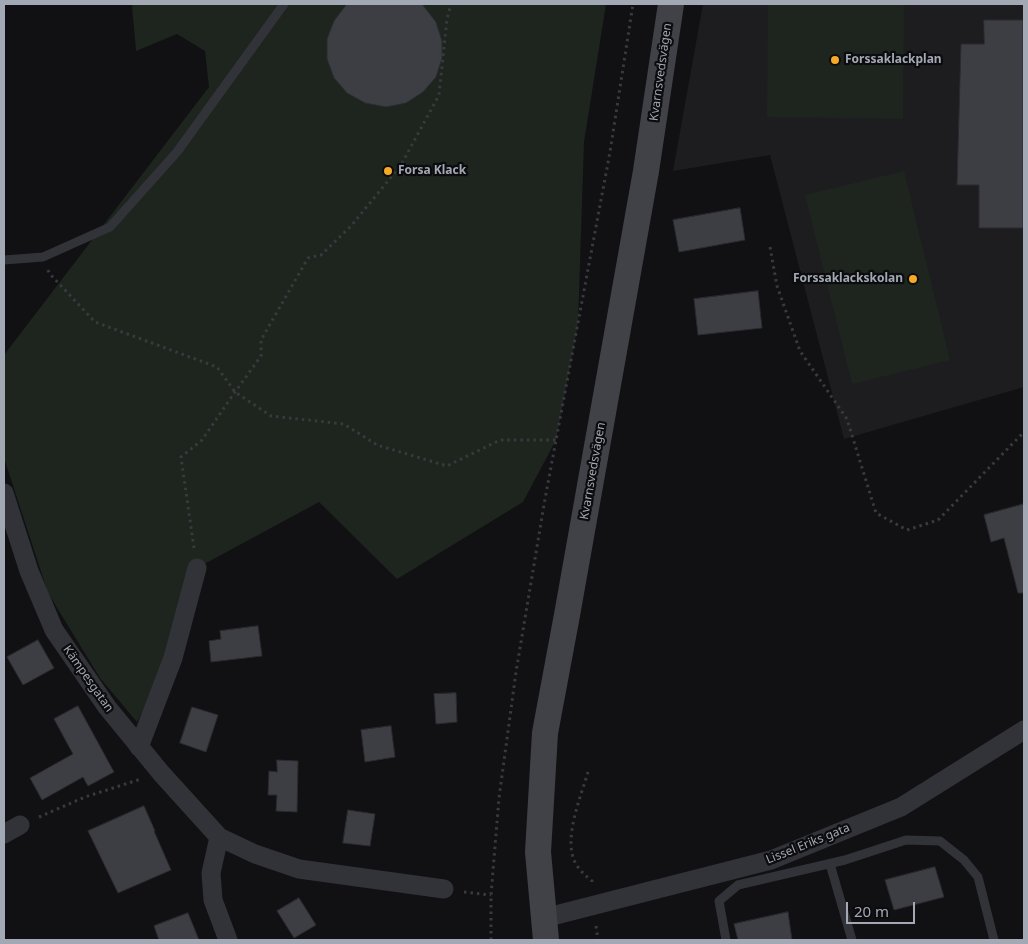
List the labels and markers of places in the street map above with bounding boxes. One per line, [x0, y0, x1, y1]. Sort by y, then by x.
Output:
place label: Forssaklackplan [845, 53, 942, 67]
marker: Forssaklackplan [829, 54, 841, 66]
place label: Forsa Klack [398, 164, 466, 178]
marker: Forsa Klack [382, 165, 394, 177]
place label: Forssaklackskolan [793, 272, 903, 286]
marker: Forssaklackskolan [907, 273, 919, 285]

